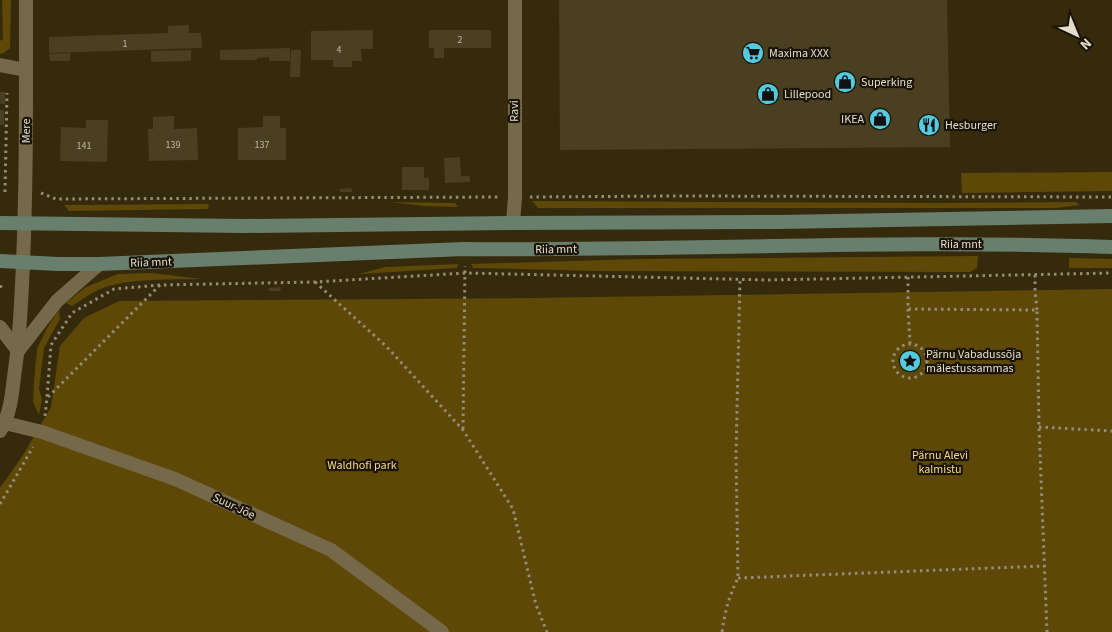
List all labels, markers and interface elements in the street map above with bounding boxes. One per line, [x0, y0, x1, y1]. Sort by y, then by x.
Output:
north arrow [1052, 10, 1102, 60]
house number: 2 [458, 33, 463, 47]
text: N [1075, 33, 1096, 54]
house number: 1 [123, 37, 128, 51]
supermarket icon: Maxima XXX [741, 41, 765, 65]
house number: 4 [337, 43, 342, 57]
place label: Maxima XXX [769, 45, 829, 62]
shop icon: Superking [833, 70, 857, 94]
place label: Superking [861, 74, 912, 91]
shop icon: Lillepood [756, 82, 780, 106]
place label: Lillepood [784, 86, 831, 103]
street label: Ravi [506, 100, 523, 122]
shop icon: IKEA [868, 107, 892, 131]
place label: IKEA [841, 111, 864, 128]
restaurant icon: Hesburger [917, 113, 941, 137]
place label: Hesburger [945, 117, 998, 134]
street label: Mere [18, 119, 35, 143]
house number: 139 [166, 138, 180, 152]
house number: 137 [255, 138, 269, 152]
house number: 141 [77, 139, 91, 153]
street label: Riia mnt [940, 236, 982, 253]
street label: Riia mnt [535, 241, 577, 258]
street label: Riia mnt [130, 253, 172, 272]
place label: Pärnu Vabadussõja mälestussammas [926, 346, 1021, 377]
place icon: Pärnu Vabadussõja mälestussammas [898, 349, 922, 373]
park label: Pärnu Alevi kalmistu [912, 447, 968, 478]
park label: Waldhofi park [327, 457, 397, 474]
street label: Suur-Jõe [210, 489, 258, 524]

